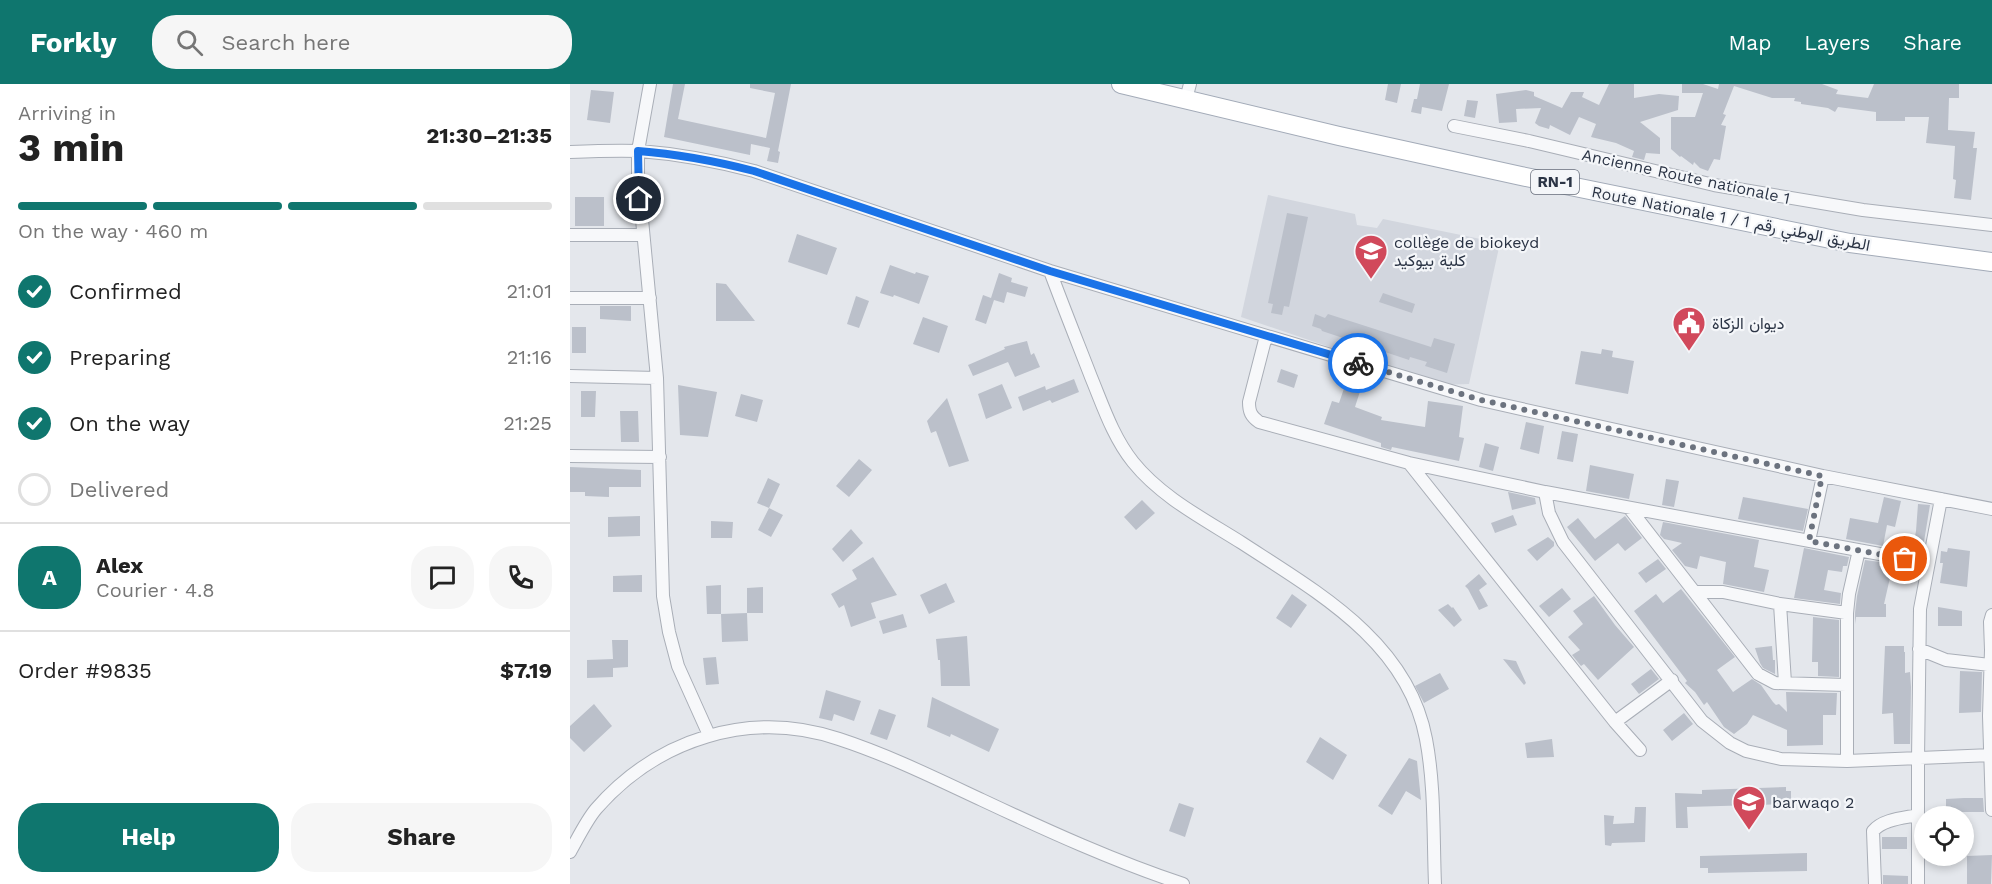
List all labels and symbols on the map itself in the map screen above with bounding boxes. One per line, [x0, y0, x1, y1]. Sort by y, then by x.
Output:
street label: Ancienne Route nationale 1 [1580, 145, 1792, 208]
road number: RN-1 [1531, 170, 1579, 194]
pin [613, 173, 664, 224]
street label: Route Nationale 1 / الطريق الوطني رقم 1 [1589, 182, 1872, 259]
school or university icon: collège de biokeyd كلية بيوكيد [1353, 233, 1389, 280]
place label: collège de biokeyd كلية بيوكيد [1394, 233, 1539, 271]
public building icon: ديوان الزكاة [1671, 305, 1707, 352]
place label: ديوان الزكاة [1712, 314, 1784, 334]
courier [1328, 333, 1388, 393]
pin [1879, 533, 1930, 584]
school or university icon: barwaqo 2 [1731, 784, 1767, 831]
place label: barwaqo 2 [1772, 793, 1854, 812]

